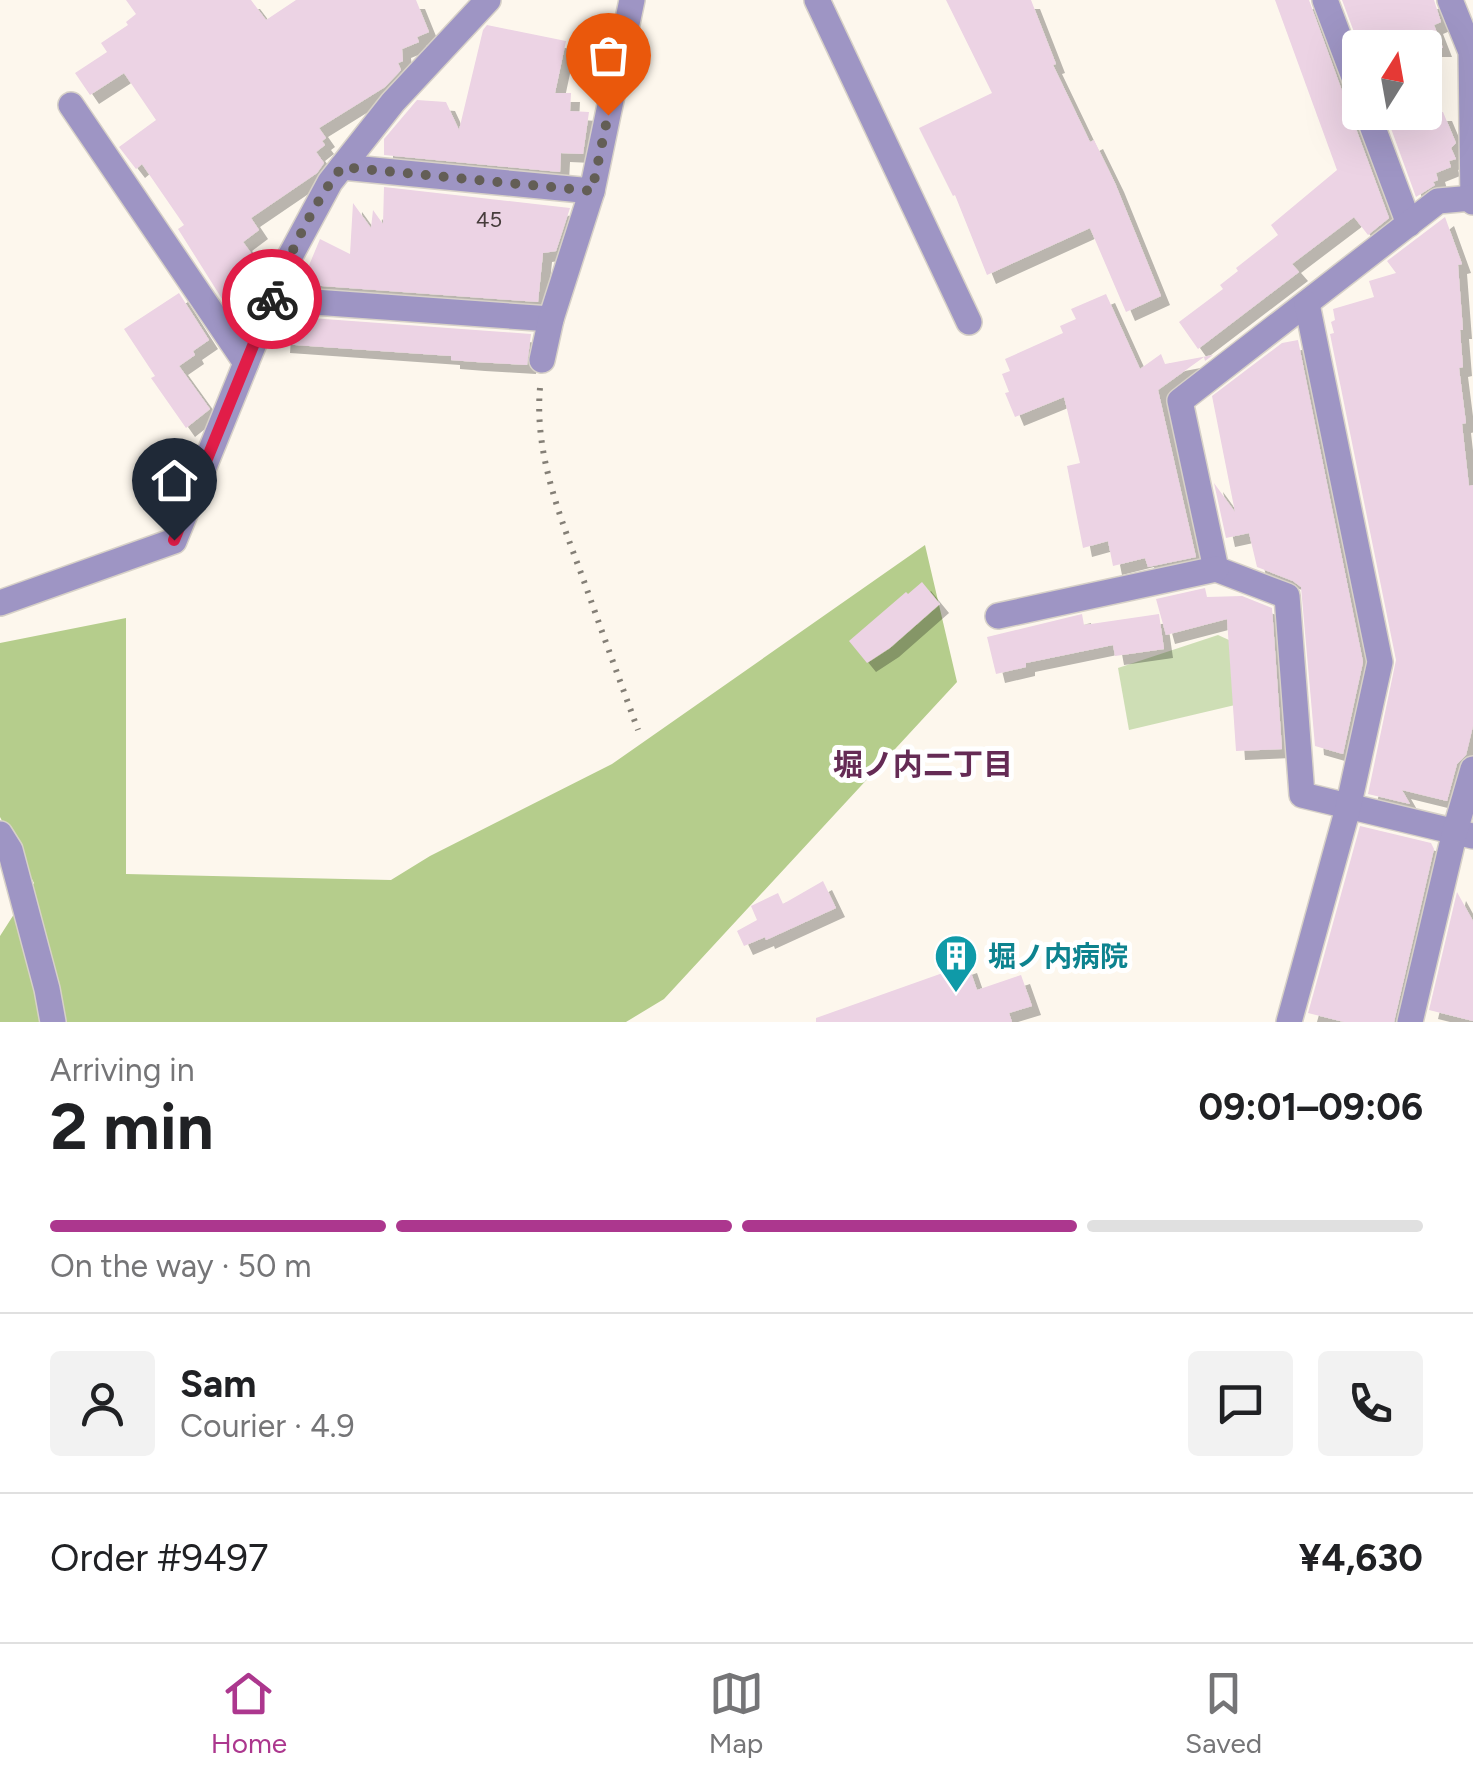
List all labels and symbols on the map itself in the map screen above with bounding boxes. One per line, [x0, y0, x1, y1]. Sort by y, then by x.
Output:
pin [566, 13, 651, 116]
north arrow [1342, 30, 1442, 130]
house number: 45 [476, 206, 502, 233]
courier [222, 249, 322, 349]
pin [132, 438, 217, 541]
district label: 堀ノ内二丁目 [833, 746, 1013, 783]
building icon: 堀ノ内病院 [933, 933, 979, 994]
place label: 堀ノ内病院 [988, 939, 1128, 973]

